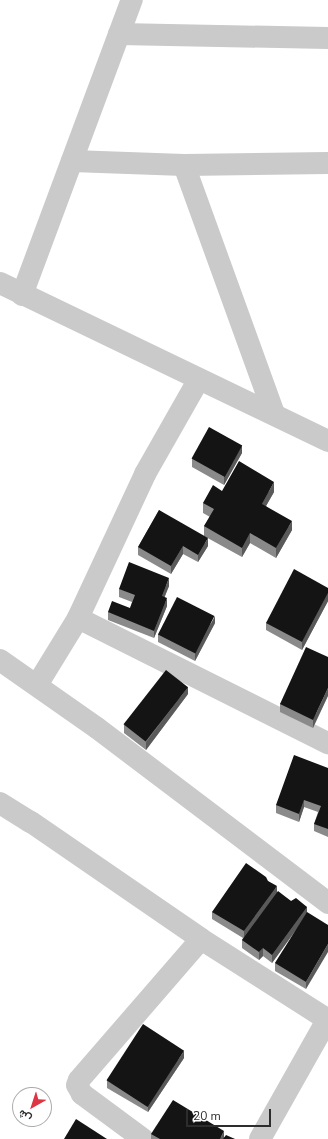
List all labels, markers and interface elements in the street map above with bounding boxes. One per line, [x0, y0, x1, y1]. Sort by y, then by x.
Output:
north arrow [12, 1087, 52, 1127]
scale bar [188, 1101, 273, 1127]
text: ش [15, 1106, 35, 1126]
text: 20 m [193, 1108, 221, 1124]

